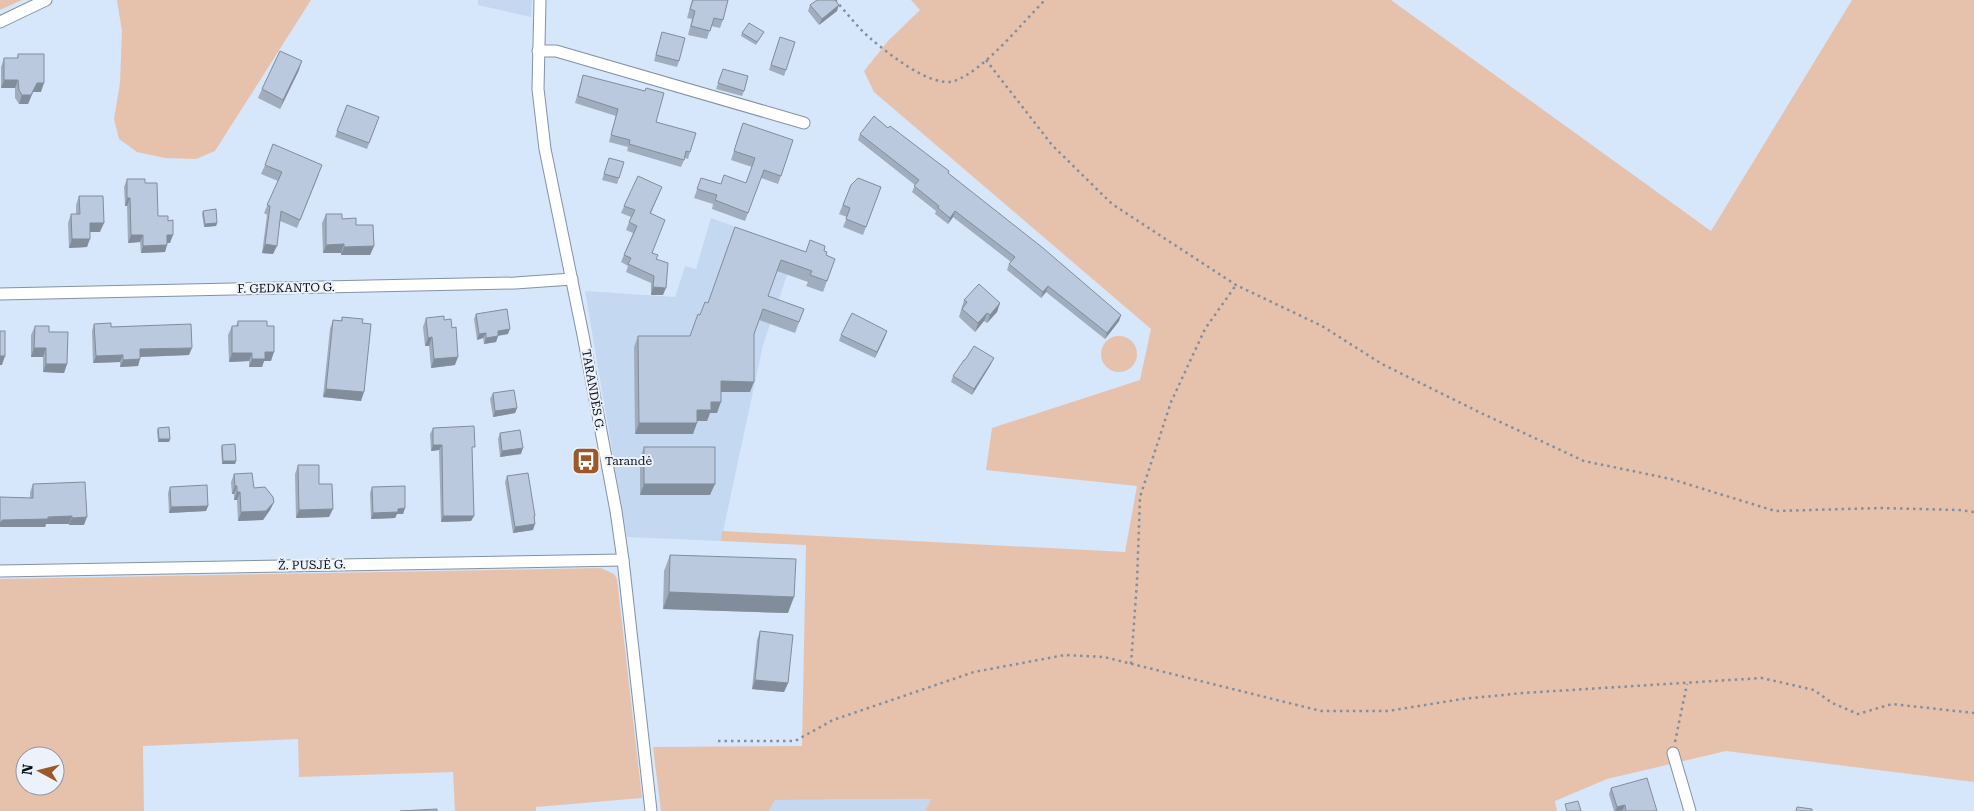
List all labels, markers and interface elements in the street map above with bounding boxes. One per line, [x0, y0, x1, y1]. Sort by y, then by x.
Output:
street label: F. GEDKANTO G. [237, 280, 335, 296]
street label: TARANDĖS G. [579, 348, 607, 432]
bus stop icon: Tarandė [571, 446, 601, 476]
place label: Tarandė [605, 454, 653, 468]
street label: Ž. PUSJĖ G. [278, 557, 346, 573]
north arrow [15, 746, 65, 796]
text: N [18, 763, 36, 776]

